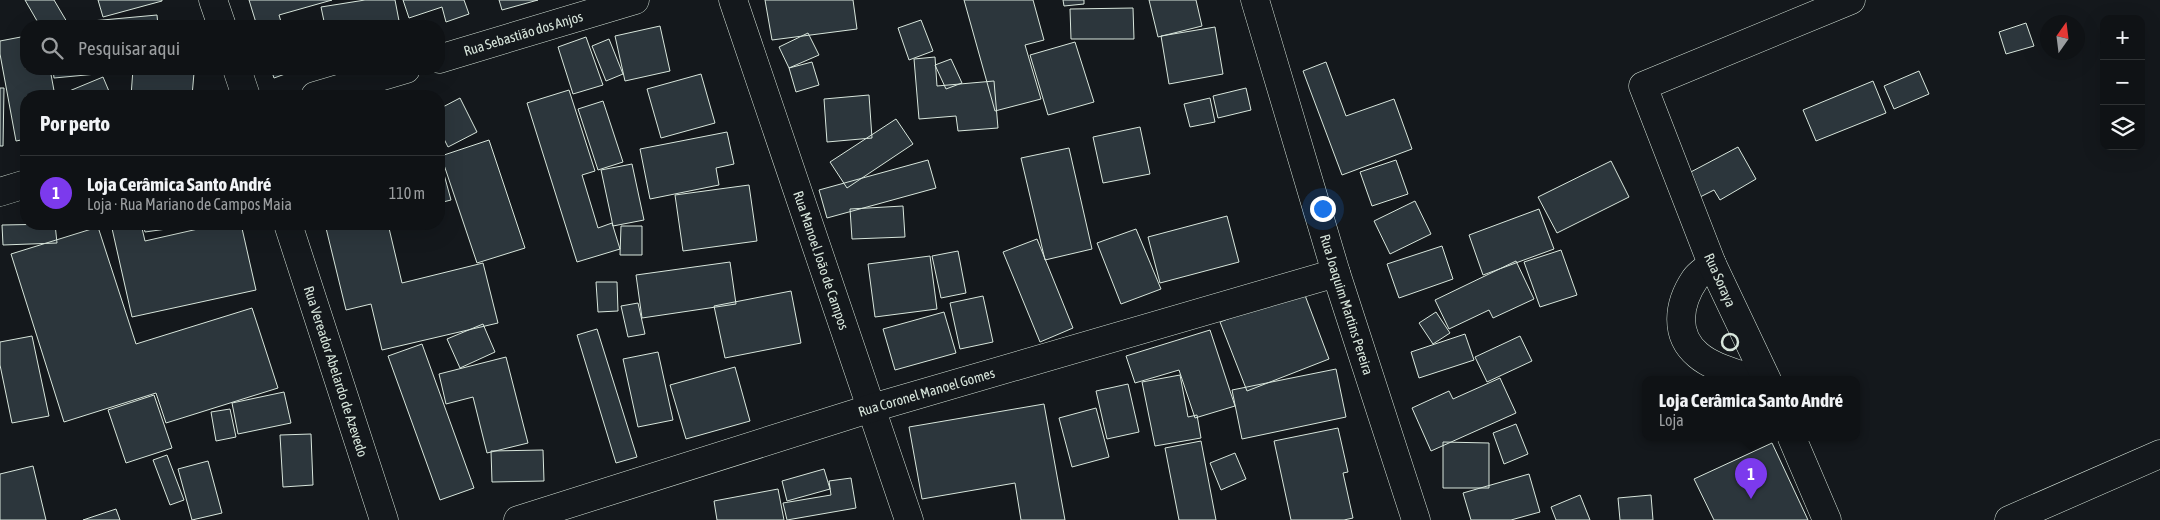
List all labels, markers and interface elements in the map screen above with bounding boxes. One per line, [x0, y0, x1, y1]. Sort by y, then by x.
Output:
street label: Rua Sebastião dos Anjos [462, 8, 585, 59]
north arrow [2040, 15, 2085, 60]
map controls [2100, 15, 2145, 150]
button: + [2100, 15, 2145, 60]
search box [20, 20, 445, 75]
icon: search [38, 34, 66, 62]
text: Pesquisar aqui [78, 37, 180, 59]
button: − [2100, 60, 2145, 105]
button: layers [2100, 105, 2145, 150]
text: Por perto [40, 111, 110, 135]
text: Loja Cerâmica Santo André [87, 173, 271, 195]
text: 1 [52, 184, 60, 202]
text: 110 m [389, 184, 425, 202]
street label: Rua Manoel João de Campos [790, 189, 852, 332]
text: Loja · Rua Mariano de Campos Maia [87, 195, 292, 213]
your location [1310, 196, 1336, 222]
street label: Rua Joaquim Martins Pereira [1317, 232, 1376, 377]
street label: Rua Soraya [1701, 251, 1739, 309]
street label: Rua Vereador Abelardo de Azevedo [301, 284, 371, 459]
street label: Rua Coronel Manoel Gomes [856, 365, 997, 420]
popup [1642, 376, 1860, 441]
text: Loja Cerâmica Santo André [1659, 389, 1843, 411]
text: Loja [1659, 411, 1684, 429]
pin: 1 [1735, 458, 1767, 499]

